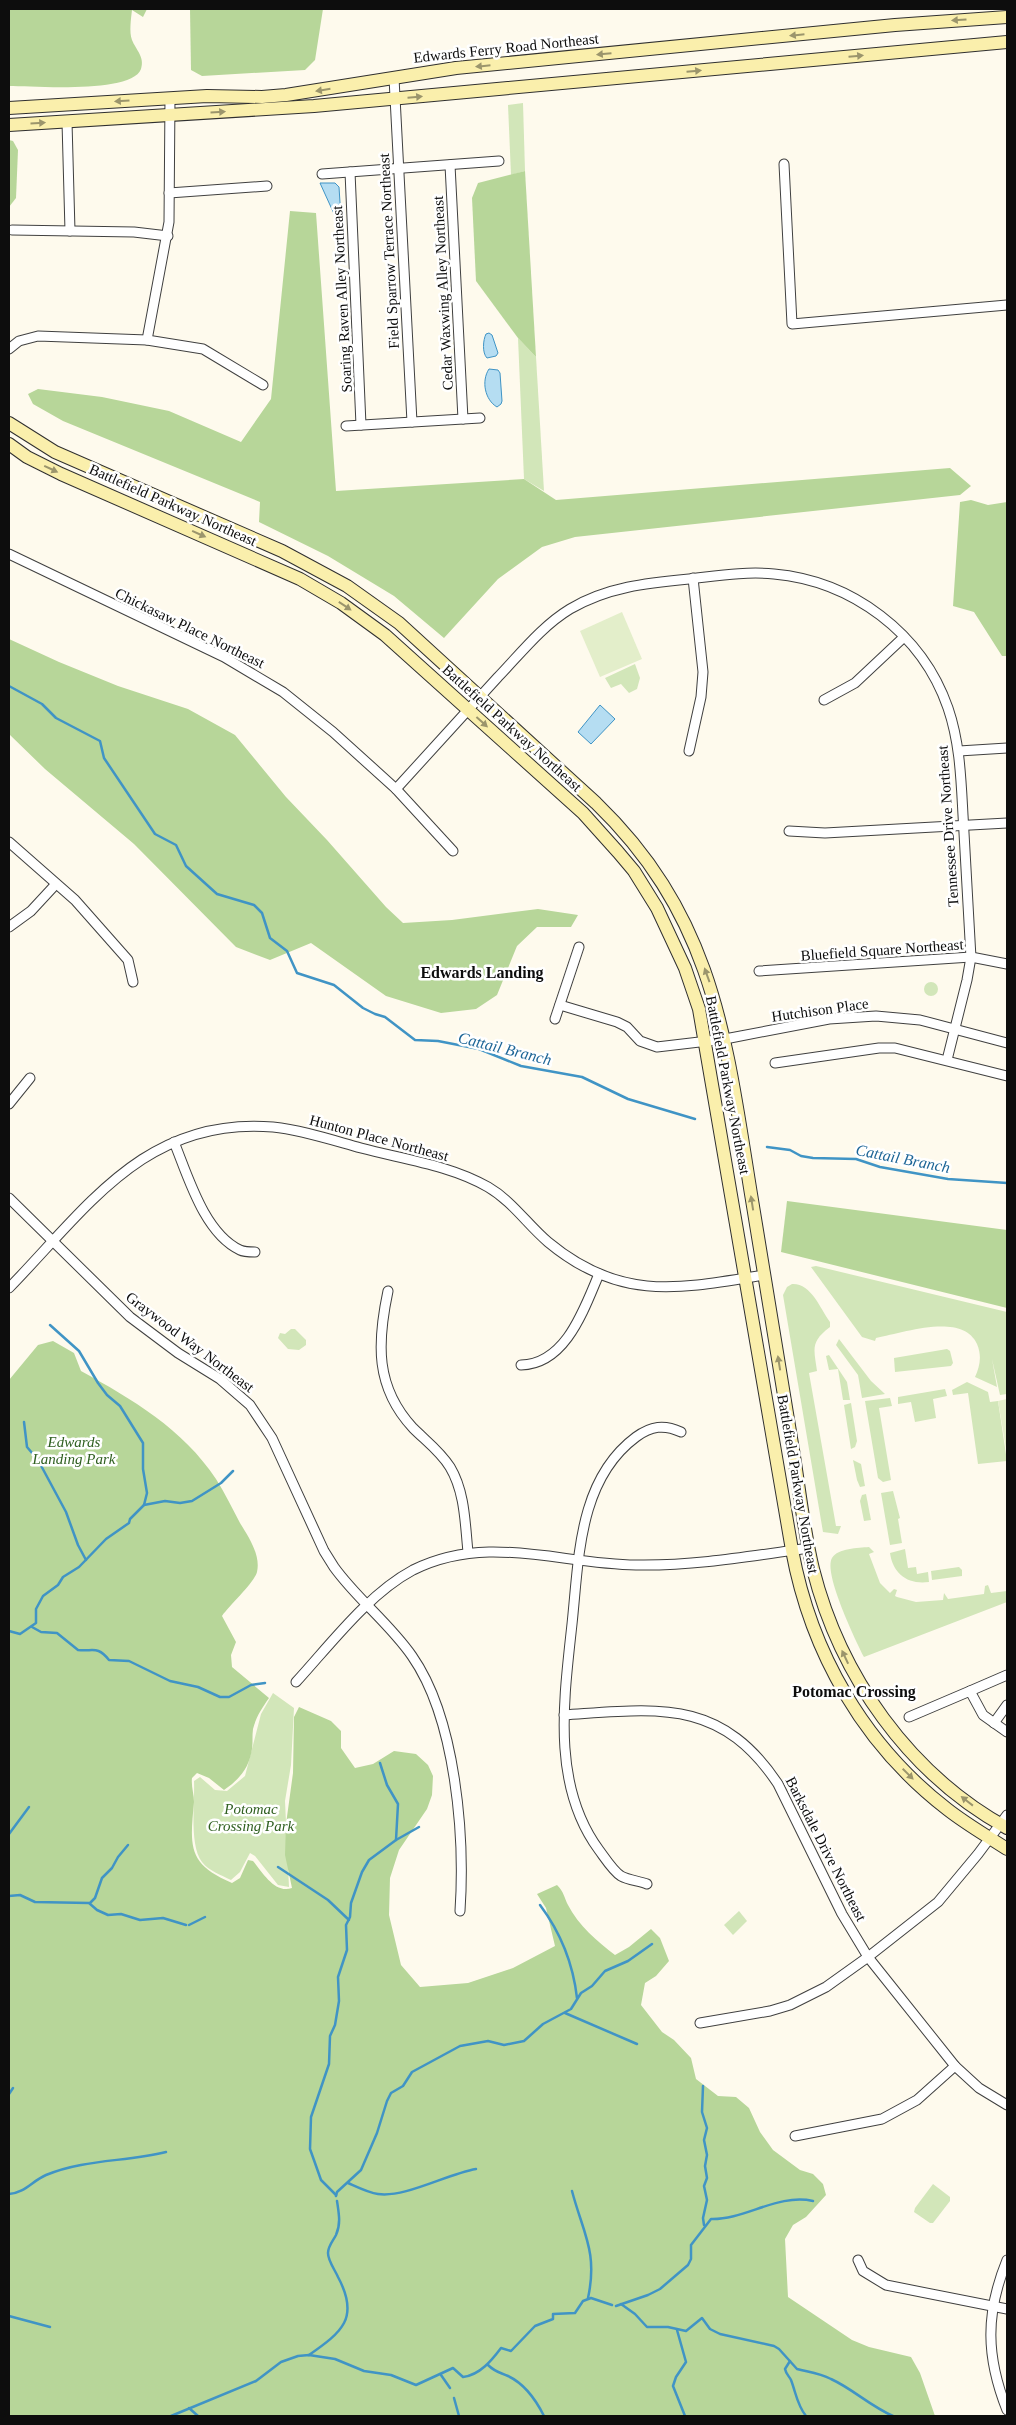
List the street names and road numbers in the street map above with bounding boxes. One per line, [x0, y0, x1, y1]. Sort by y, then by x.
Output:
street label: Edwards Ferry Road Northeast [413, 30, 600, 66]
street label: Field Sparrow Terrace Northeast [376, 152, 402, 349]
street label: Cedar Waxwing Alley Northeast [430, 195, 456, 391]
street label: Soaring Raven Alley Northeast [329, 204, 355, 393]
street label: Battlefield Parkway Northeast [87, 461, 260, 550]
street label: Chickasaw Place Northeast [113, 585, 268, 672]
street label: Battlefield Parkway Northeast [439, 661, 585, 795]
street label: Tennessee Drive Northeast [934, 744, 962, 907]
street label: Bluefield Square Northeast [800, 936, 965, 964]
street label: Battlefield Parkway Northeast [703, 994, 753, 1176]
street label: Hutchison Place [770, 995, 870, 1025]
street label: Hunton Place Northeast [308, 1112, 451, 1164]
street label: Graywood Way Northeast [123, 1289, 258, 1396]
street label: Battlefield Parkway Northeast [774, 1393, 822, 1576]
street label: Barksdale Drive Northeast [783, 1774, 870, 1925]

